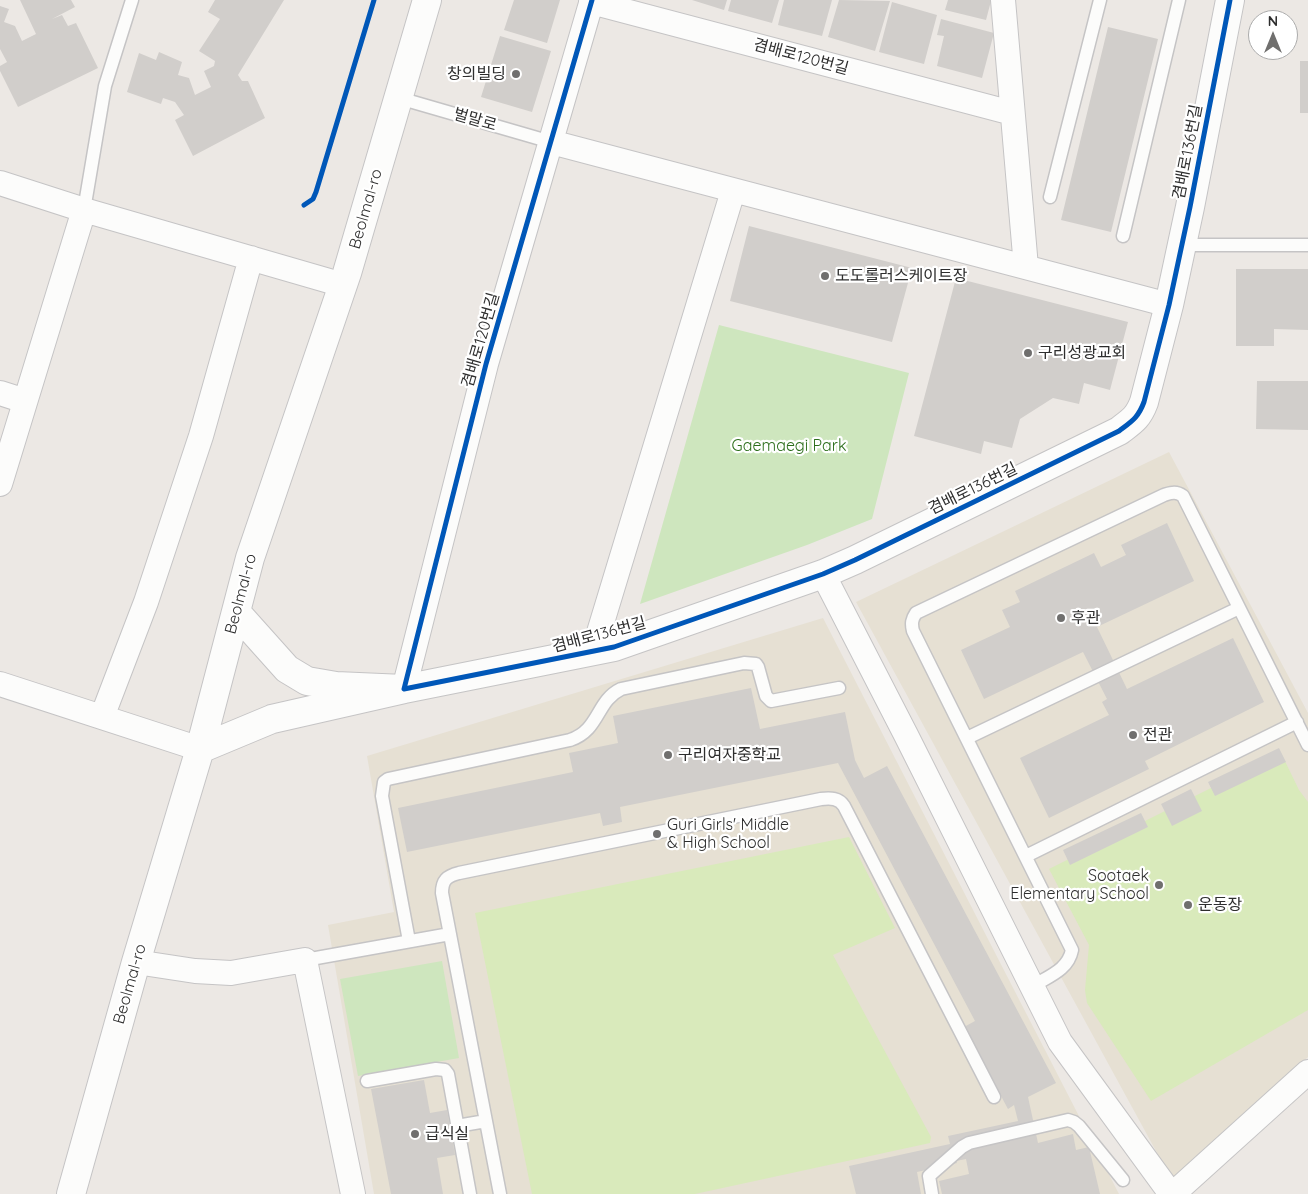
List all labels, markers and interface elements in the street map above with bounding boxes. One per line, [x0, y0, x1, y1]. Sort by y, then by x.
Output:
north arrow [1248, 10, 1298, 60]
text: N [1268, 12, 1278, 30]
street label: 겸배로120번길 [751, 35, 851, 79]
place label: 창의빌딩 [447, 64, 506, 84]
marker: 창의빌딩 [510, 68, 522, 80]
street label: 겸배로136번길 [1169, 103, 1207, 201]
street label: 벌말로 [451, 105, 499, 135]
street label: Beolmal-ro [345, 167, 387, 251]
place label: 도도롤러스케이트장 [835, 266, 967, 286]
marker: 도도롤러스케이트장 [819, 270, 831, 282]
street label: 겸배로120번길 [458, 290, 504, 390]
place label: 구리성광교회 [1038, 343, 1126, 363]
marker: 구리성광교회 [1022, 347, 1034, 359]
park label: Gaemaegi Park [732, 436, 846, 456]
street label: 겸배로136번길 [925, 459, 1021, 519]
street label: Beolmal-ro [221, 552, 261, 636]
place label: 후관 [1071, 608, 1100, 628]
marker: 후관 [1055, 612, 1067, 624]
street label: 겸배로136번길 [550, 613, 648, 657]
place label: 전관 [1143, 725, 1172, 745]
marker: 전관 [1127, 729, 1139, 741]
place label: 구리여자중학교 [678, 745, 781, 765]
marker: 구리여자중학교 [662, 749, 674, 761]
place label: Guri Girls' Middle & High School [667, 815, 789, 853]
marker: Guri Girls' Middle & High School [651, 828, 663, 840]
place label: Sootaek Elementary School [1010, 866, 1149, 904]
marker: Sootaek Elementary School [1153, 879, 1165, 891]
place label: 운동장 [1198, 895, 1242, 915]
marker: 운동장 [1182, 899, 1194, 911]
street label: Beolmal-ro [109, 942, 151, 1026]
place label: 급식실 [425, 1124, 469, 1144]
marker: 급식실 [409, 1128, 421, 1140]

